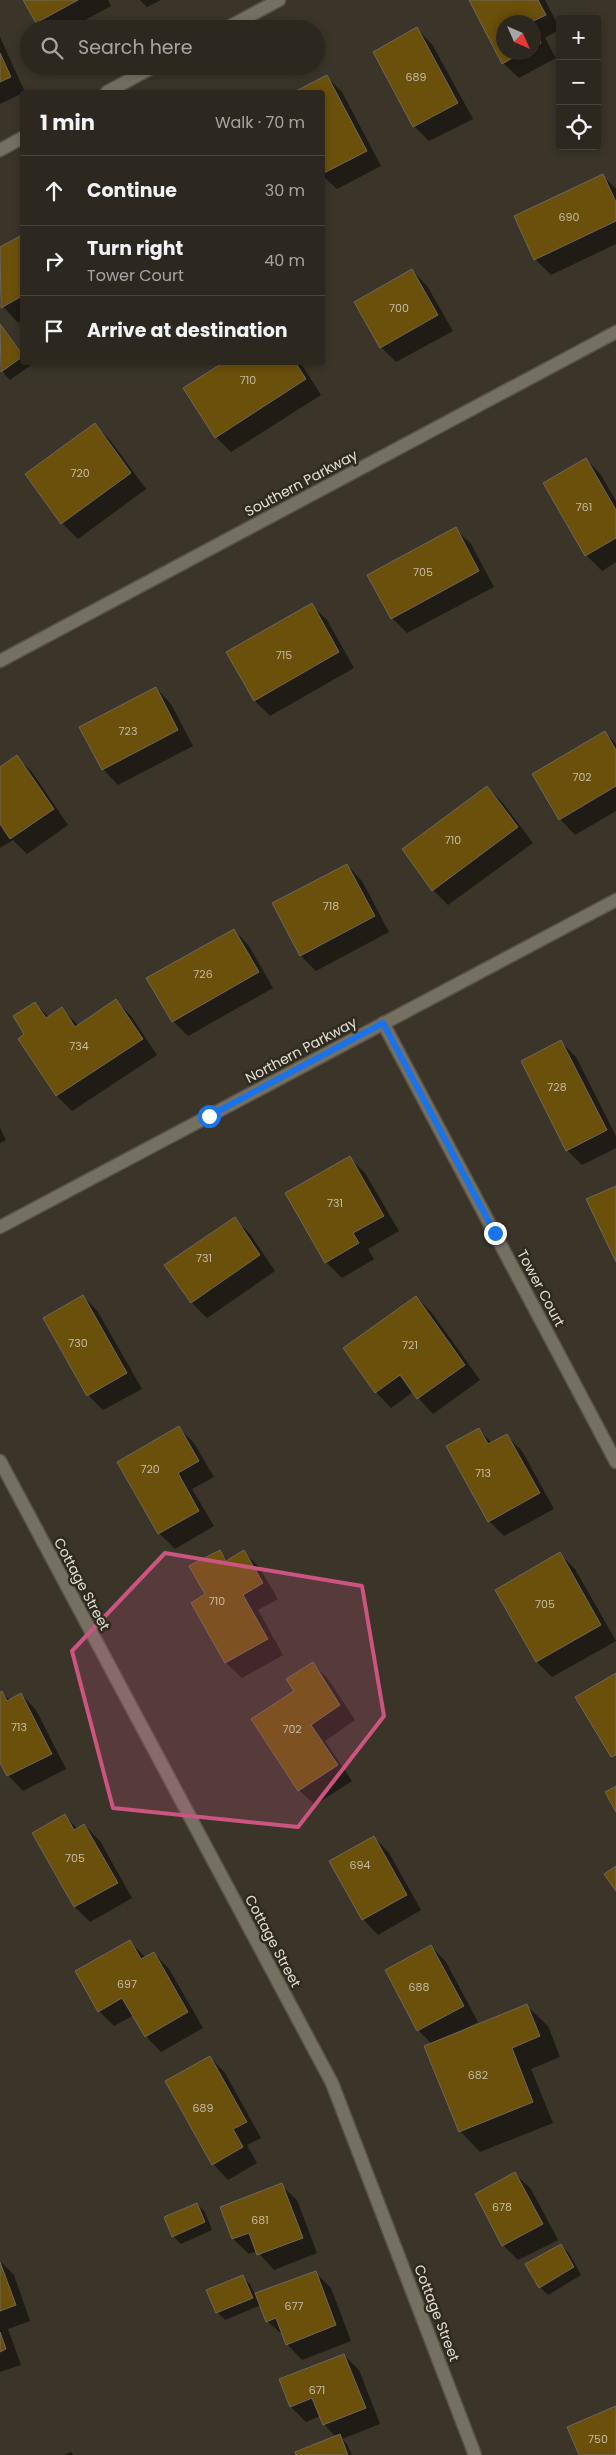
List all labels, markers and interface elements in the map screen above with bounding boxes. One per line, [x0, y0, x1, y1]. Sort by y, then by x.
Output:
north arrow [496, 15, 541, 60]
map controls [556, 15, 601, 150]
button: + [556, 15, 601, 60]
search box [20, 20, 325, 75]
icon: search [38, 34, 66, 62]
text: Search here [78, 34, 192, 61]
button: − [556, 60, 601, 105]
house number: 689 [406, 69, 426, 85]
button: locate [556, 105, 601, 150]
text: 1 min [40, 108, 95, 137]
text: Walk · 70 m [215, 111, 305, 134]
icon: ahead [40, 177, 68, 205]
text: Continue [87, 177, 177, 204]
text: 30 m [265, 179, 305, 202]
house number: 690 [559, 209, 580, 225]
text: Turn right [87, 235, 183, 262]
icon: right [40, 247, 68, 275]
text: 40 m [264, 249, 305, 272]
text: Tower Court [87, 264, 184, 287]
house number: 700 [389, 300, 409, 316]
icon: arrive [40, 317, 68, 345]
text: Arrive at destination [87, 317, 288, 344]
house number: 710 [240, 372, 256, 388]
street label: Southern Parkway [241, 445, 361, 521]
house number: 720 [70, 465, 90, 481]
house number: 761 [576, 499, 592, 515]
house number: 705 [413, 564, 433, 580]
house number: 715 [276, 647, 292, 663]
house number: 723 [119, 723, 137, 739]
house number: 702 [572, 769, 592, 785]
house number: 710 [445, 832, 461, 848]
house number: 718 [323, 898, 339, 914]
house number: 726 [193, 966, 213, 982]
street label: Northern Parkway [242, 1012, 360, 1088]
house number: 734 [69, 1038, 89, 1054]
house number: 728 [547, 1079, 567, 1095]
route start [198, 1105, 221, 1128]
house number: 731 [327, 1195, 343, 1211]
route end [484, 1222, 507, 1245]
street label: Tower Court [512, 1246, 570, 1330]
house number: 731 [196, 1250, 212, 1266]
house number: 730 [68, 1335, 88, 1351]
house number: 721 [402, 1337, 418, 1353]
house number: 720 [140, 1461, 160, 1477]
house number: 713 [475, 1465, 491, 1481]
street label: Cottage Street [49, 1534, 115, 1634]
house number: 710 [209, 1593, 225, 1609]
house number: 705 [535, 1596, 555, 1612]
house number: 713 [11, 1719, 27, 1735]
house number: 702 [282, 1721, 302, 1737]
house number: 705 [65, 1850, 85, 1866]
house number: 694 [350, 1857, 370, 1873]
street label: Cottage Street [240, 1891, 306, 1991]
house number: 697 [117, 1976, 137, 1992]
house number: 688 [409, 1979, 429, 1995]
house number: 682 [468, 2067, 488, 2083]
house number: 689 [193, 2100, 213, 2116]
house number: 678 [492, 2199, 512, 2215]
house number: 681 [251, 2212, 269, 2228]
street label: Cottage Street [409, 2262, 465, 2364]
house number: 677 [285, 2298, 304, 2314]
house number: 671 [309, 2382, 325, 2398]
house number: 750 [588, 2431, 608, 2447]

